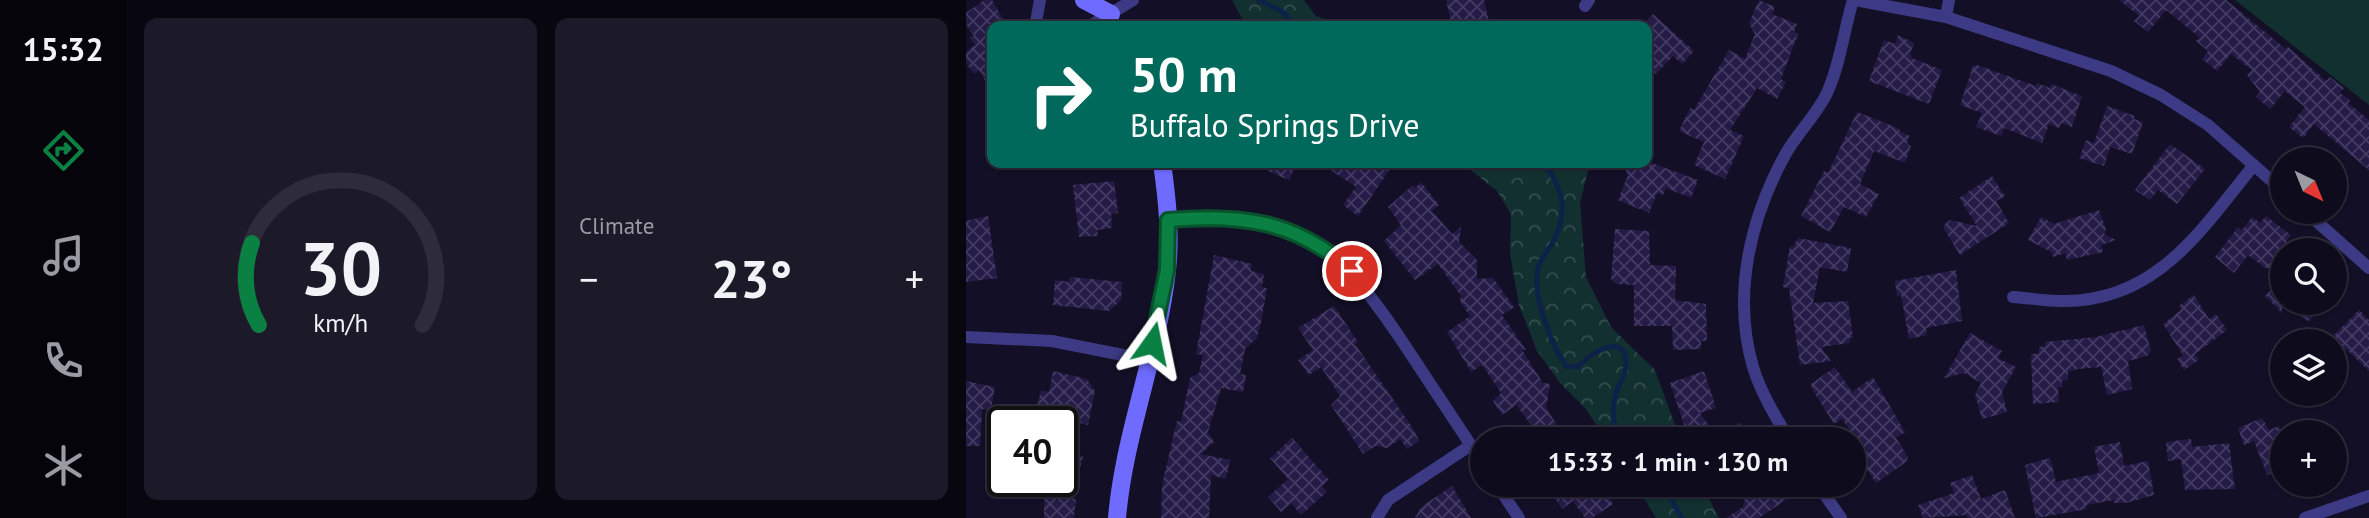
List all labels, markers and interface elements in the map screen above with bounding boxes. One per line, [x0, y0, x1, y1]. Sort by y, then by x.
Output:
text: 15:32 [22, 28, 104, 70]
text: 50 m [1130, 42, 1237, 106]
icon: right [1015, 49, 1106, 140]
text: Buffalo Springs Drive [1130, 104, 1419, 146]
icon: directions [39, 126, 88, 175]
north arrow [2270, 147, 2347, 224]
map controls [2270, 147, 2347, 497]
text: Climate [579, 211, 654, 240]
text: 30 [299, 221, 382, 315]
icon: music [39, 231, 88, 280]
button: search [2270, 238, 2347, 315]
pin [1322, 241, 1382, 301]
text: 23° [711, 245, 792, 312]
icon: arrive [1333, 252, 1371, 290]
text: − [579, 254, 598, 303]
text: + [905, 254, 924, 303]
position arrow [1115, 306, 1189, 380]
text: km/h [313, 307, 368, 339]
button: layers [2270, 329, 2347, 406]
icon: phone [39, 336, 88, 385]
speed limit sign: 40 [987, 406, 1078, 497]
button: + [2270, 420, 2347, 497]
icon: climate [39, 441, 88, 490]
text: 15:33 · 1 min · 130 m [1548, 445, 1788, 478]

